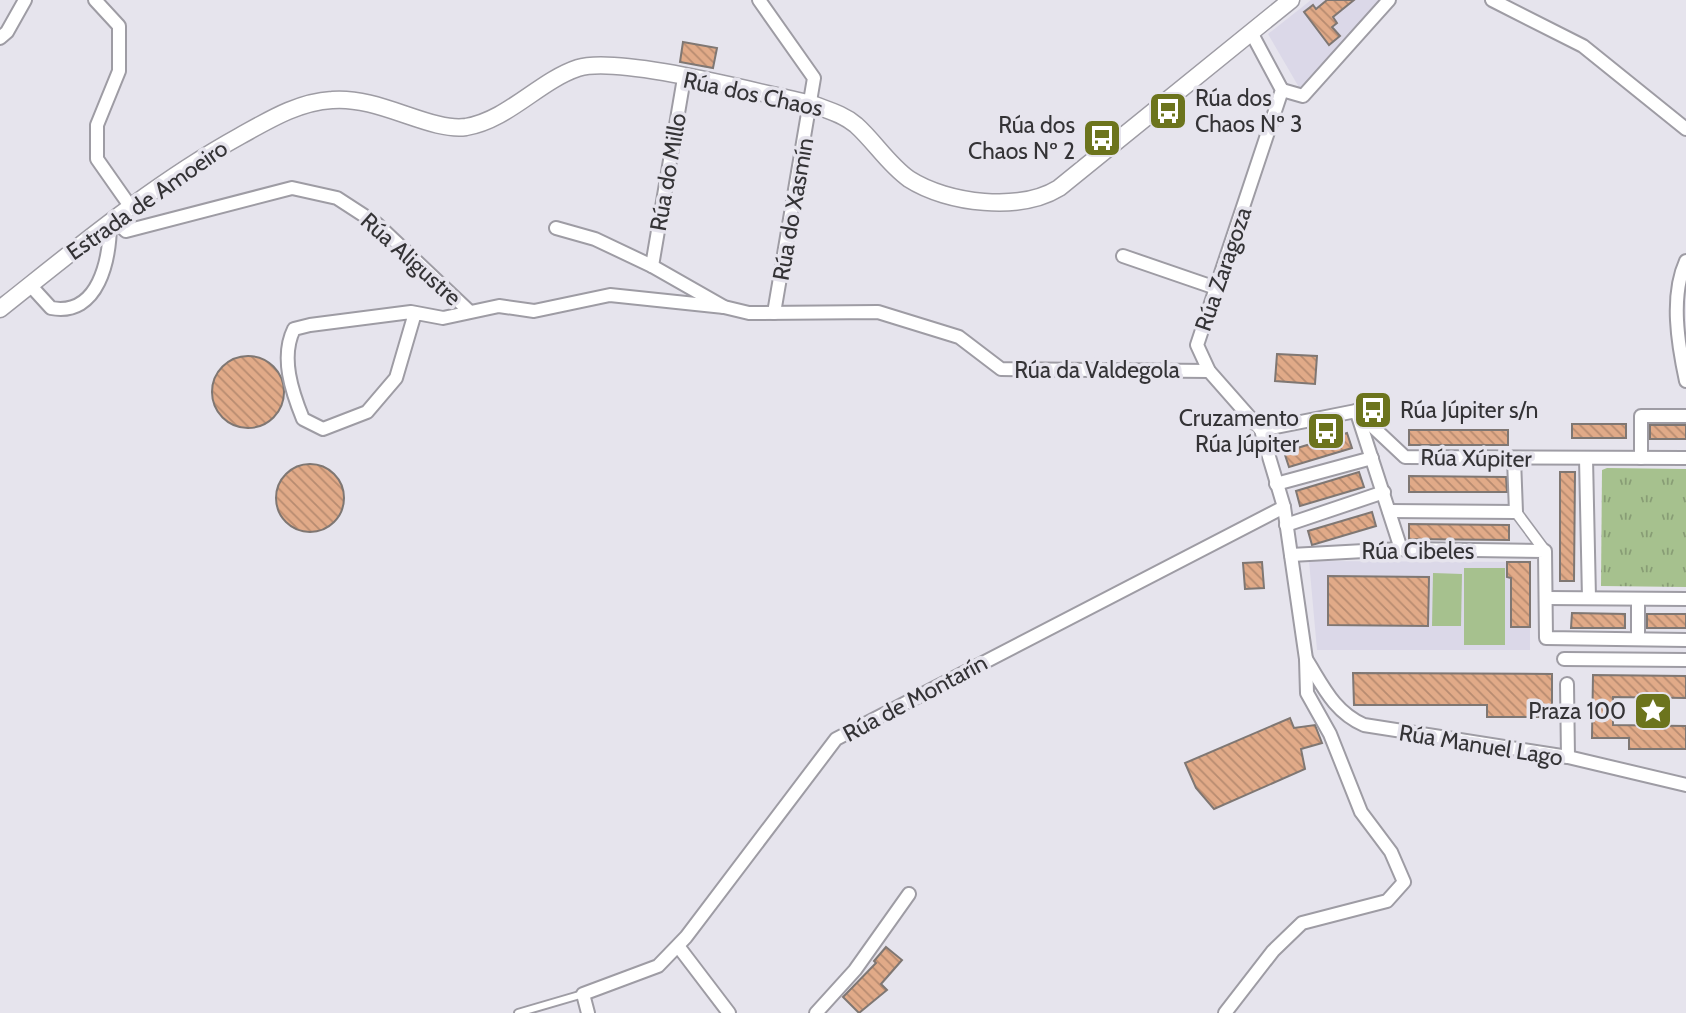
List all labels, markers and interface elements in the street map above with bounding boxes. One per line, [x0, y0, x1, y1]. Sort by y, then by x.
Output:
street label: Rúa dos Chaos [681, 66, 825, 122]
place label: Rúa dos Chaos Nº 3 [1195, 84, 1302, 138]
bus stop icon: Rúa dos Chaos Nº 3 [1147, 90, 1189, 132]
street label: Rúa do Millo [644, 111, 692, 233]
place label: Rúa dos Chaos Nº 2 [968, 111, 1075, 165]
bus stop icon: Rúa dos Chaos Nº 2 [1081, 117, 1123, 159]
street label: Estrada de Amoeiro [61, 134, 233, 266]
street label: Rúa do Xasmín [767, 135, 819, 283]
street label: Rúa Zaragoza [1189, 203, 1257, 335]
street label: Rúa Aligustre [355, 207, 467, 312]
street label: Rúa da Valdegola [1014, 356, 1180, 384]
bus stop icon: Rúa Júpiter s/n [1352, 389, 1394, 431]
place label: Rúa Júpiter s/n [1400, 396, 1538, 424]
place label: Cruzamento Rúa Júpiter [1179, 404, 1300, 458]
bus stop icon: Cruzamento Rúa Júpiter [1305, 410, 1347, 452]
street label: Rúa Xúpiter [1420, 443, 1533, 473]
street label: Rúa Cibeles [1362, 537, 1474, 565]
street label: Rúa de Montarín [838, 648, 992, 748]
place icon: Praza 100 [1632, 690, 1674, 732]
place label: Praza 100 [1528, 697, 1626, 725]
street label: Rúa Manuel Lago [1397, 718, 1565, 772]

